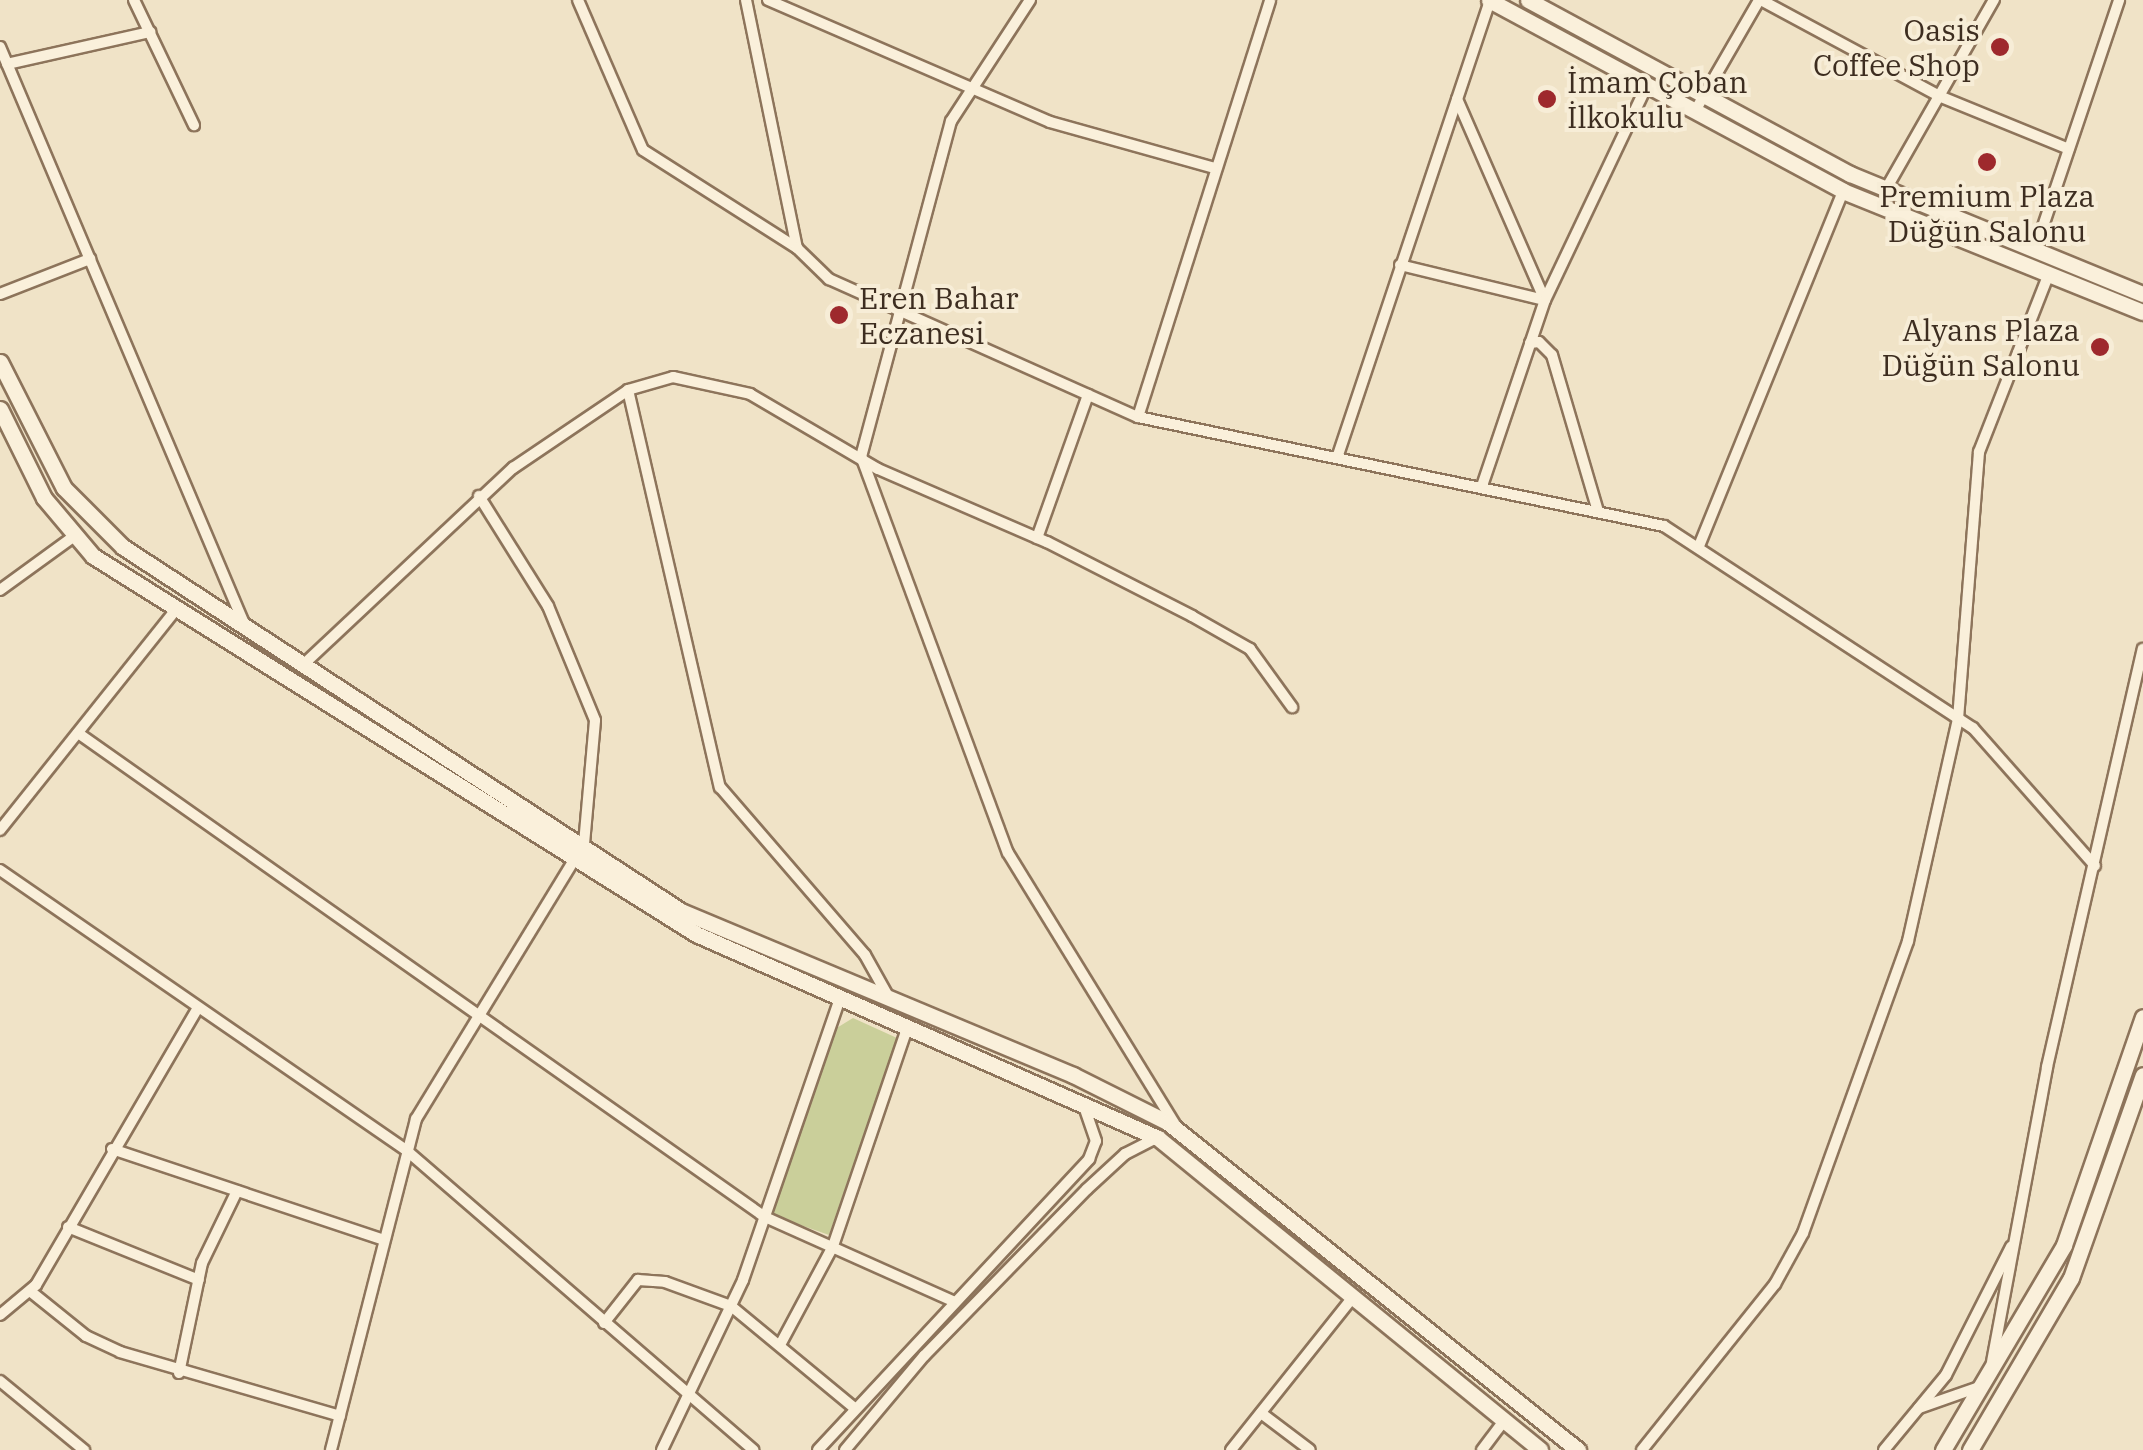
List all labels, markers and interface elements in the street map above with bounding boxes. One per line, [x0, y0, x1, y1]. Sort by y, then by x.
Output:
place label: Oasis Coffee Shop [1813, 12, 1980, 82]
marker: Oasis Coffee Shop [1989, 36, 2011, 58]
place label: İmam Çoban İlkokulu [1567, 64, 1748, 134]
marker: İmam Çoban İlkokulu [1536, 88, 1558, 110]
marker: Premium Plaza Düğün Salonu [1976, 151, 1998, 173]
place label: Premium Plaza Düğün Salonu [1879, 178, 2095, 248]
place label: Eren Bahar Eczanesi [859, 280, 1019, 350]
marker: Eren Bahar Eczanesi [828, 304, 850, 326]
place label: Alyans Plaza Düğün Salonu [1881, 312, 2080, 382]
marker: Alyans Plaza Düğün Salonu [2089, 336, 2111, 358]

